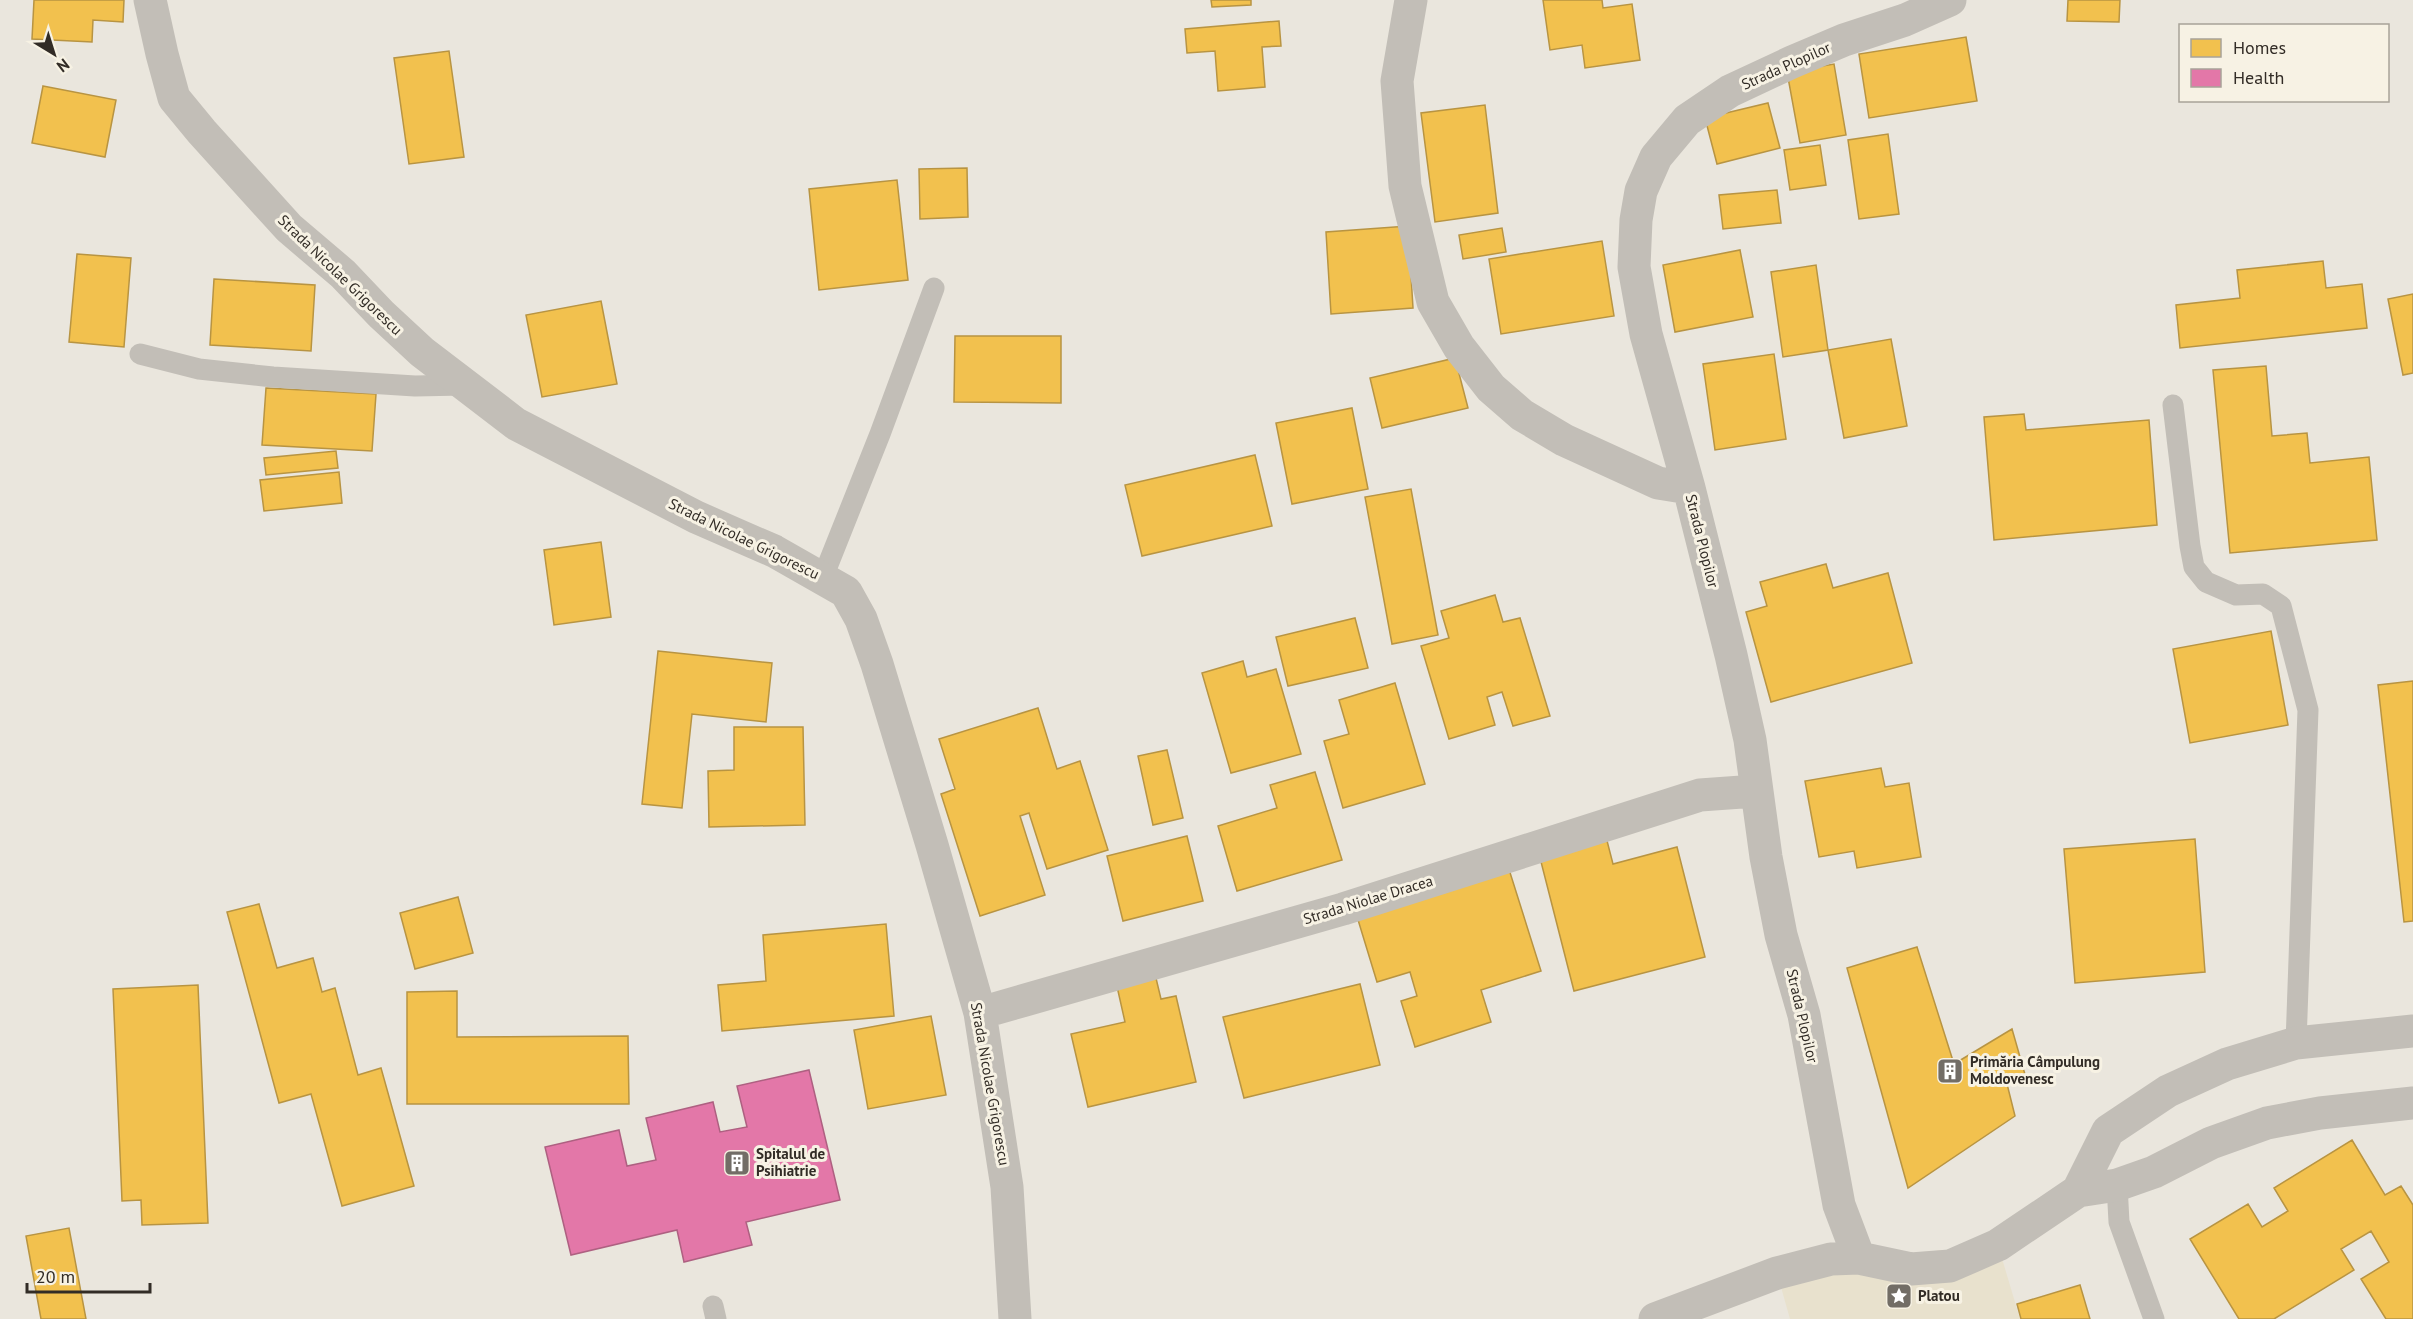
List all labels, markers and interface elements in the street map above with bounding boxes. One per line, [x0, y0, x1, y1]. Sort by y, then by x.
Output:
north arrow [24, 24, 84, 84]
legend [2179, 24, 2389, 102]
text: Homes [2233, 36, 2286, 59]
street label: Strada Plopilor [1738, 37, 1833, 94]
text: N [53, 55, 74, 77]
text: Health [2233, 66, 2284, 89]
street label: Strada Nicolae Grigorescu [274, 210, 406, 339]
street label: Strada Plopilor [1682, 492, 1723, 590]
street label: Strada Nicolae Grigorescu [666, 494, 823, 583]
street label: Strada Niolae Dracea [1301, 871, 1435, 928]
street label: Strada Plopilor [1782, 967, 1822, 1065]
street label: Strada Nicolae Grigorescu [967, 1001, 1014, 1167]
place label: Primăria Câmpulung Moldovenesc [1970, 1052, 2100, 1088]
building icon: Primăria Câmpulung Moldovenesc [1935, 1056, 1965, 1086]
place label: Spitalul de Psihiatrie [756, 1144, 826, 1180]
building icon: Spitalul de Psihiatrie [722, 1148, 752, 1178]
scale bar [27, 1256, 150, 1294]
text: 20 m [36, 1265, 75, 1288]
place icon: Platou [1884, 1281, 1914, 1311]
place label: Platou [1918, 1286, 1960, 1305]

